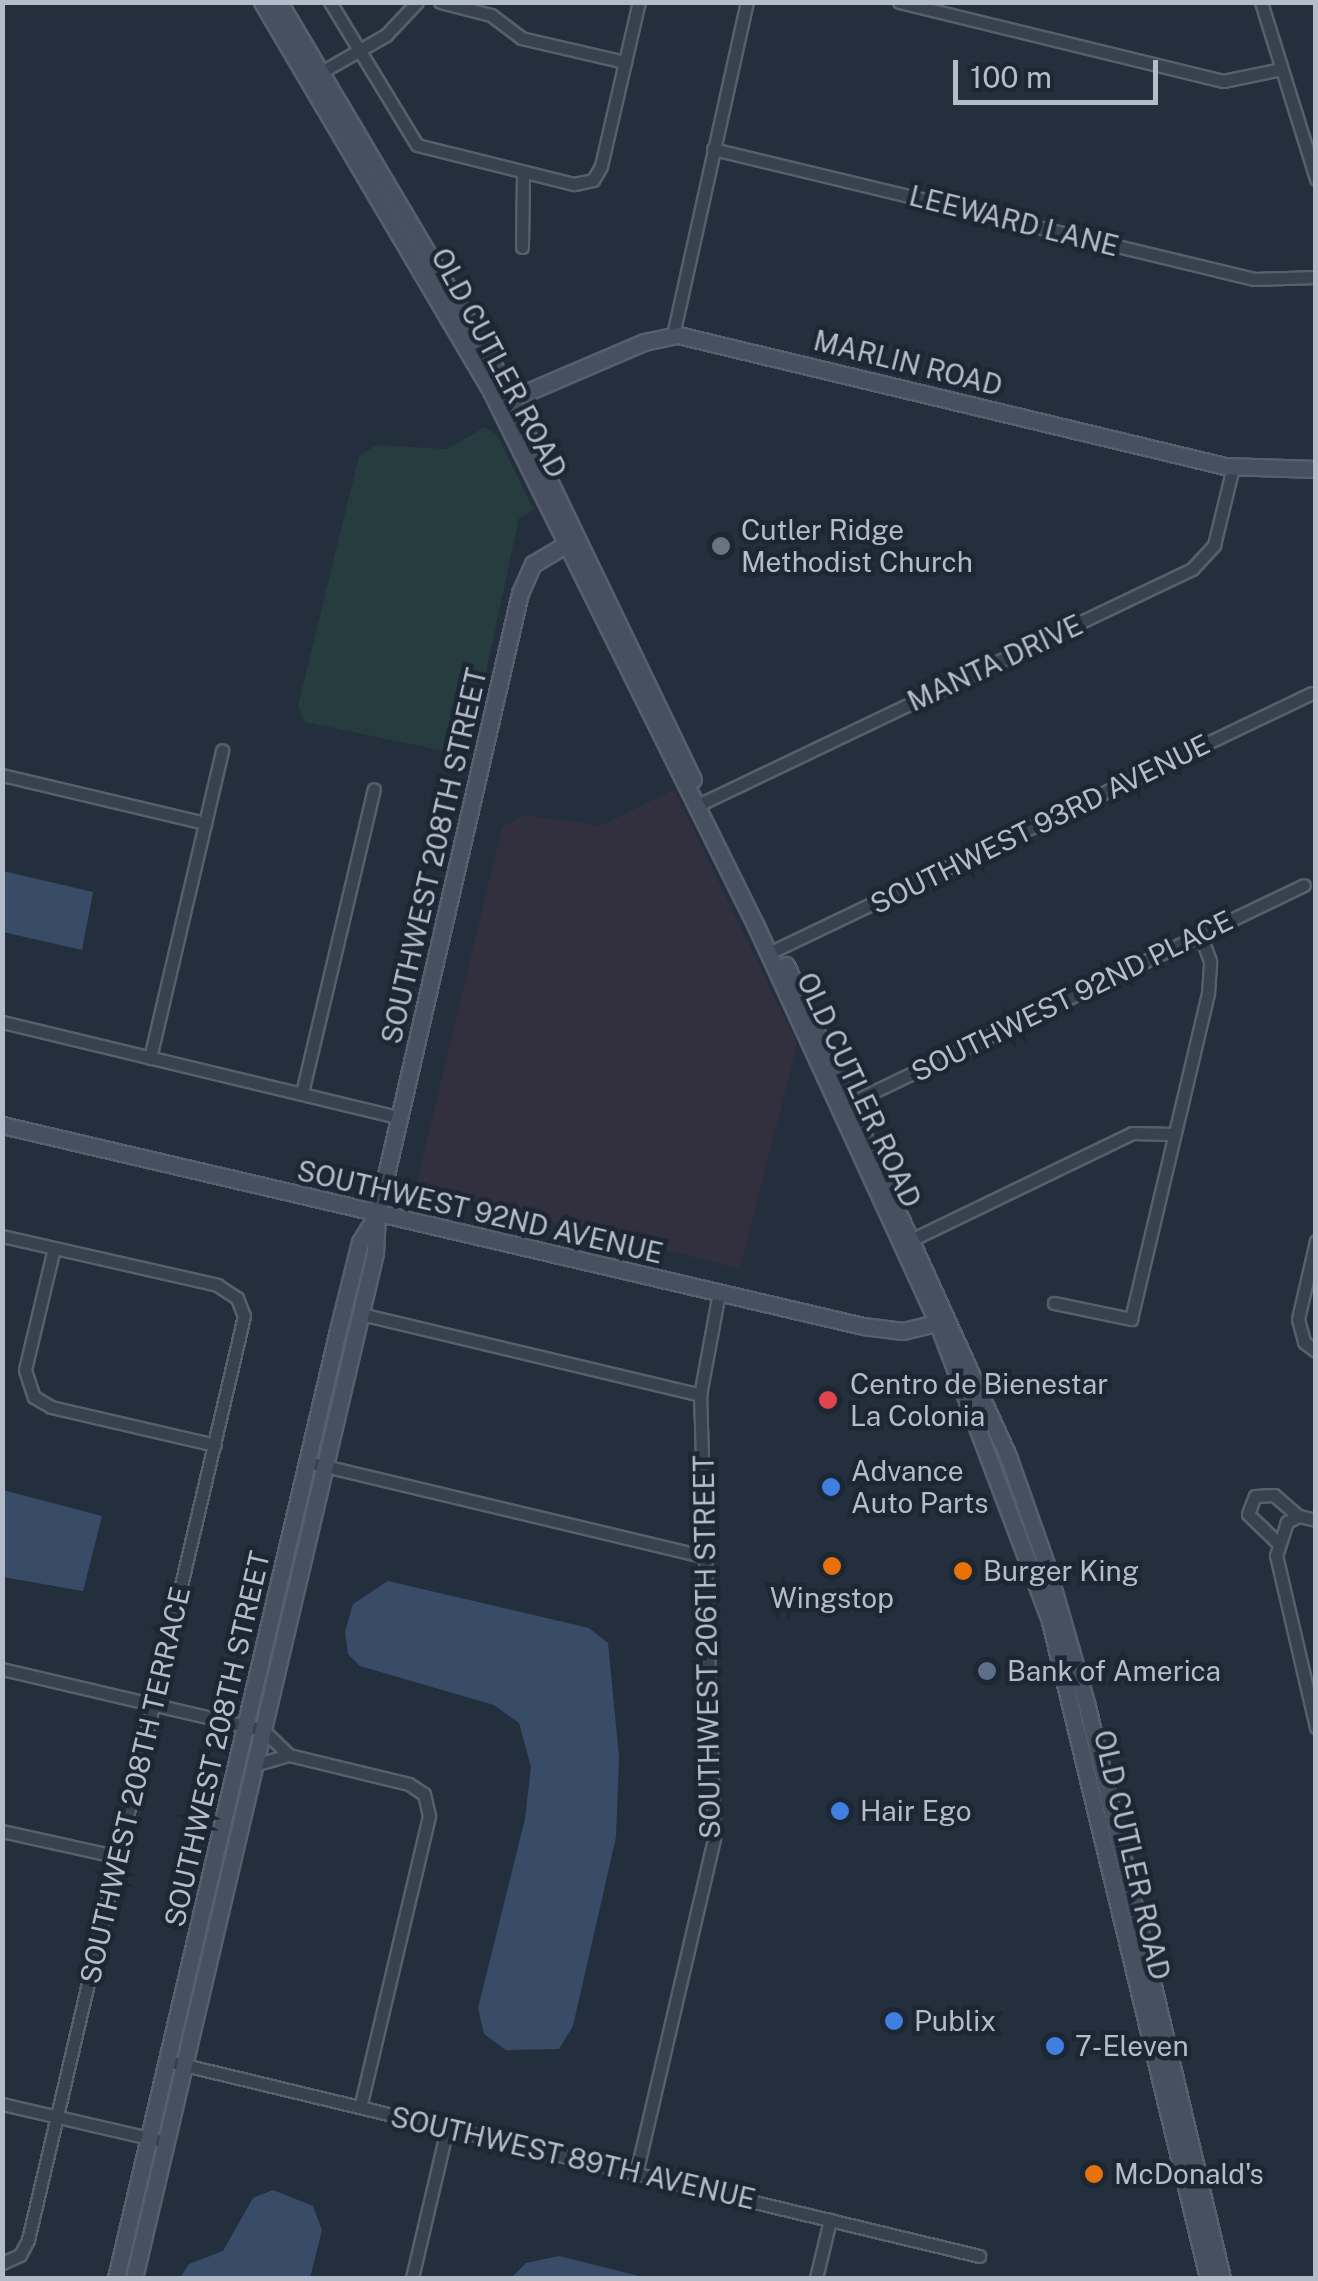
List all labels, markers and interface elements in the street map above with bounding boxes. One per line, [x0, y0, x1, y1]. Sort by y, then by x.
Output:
scale bar [958, 40, 1163, 102]
text: 100 m [970, 59, 1052, 95]
street label: LEEWARD LANE [906, 179, 1122, 263]
street label: OLD CUTLER ROAD [424, 242, 574, 484]
street label: MARLIN ROAD [810, 323, 1006, 403]
place label: Cutler Ridge Methodist Church [741, 513, 973, 579]
marker: Cutler Ridge Methodist Church [710, 535, 732, 557]
street label: MANTA DRIVE [902, 608, 1088, 718]
street label: SOUTHWEST 208TH STREET [374, 665, 494, 1047]
street label: SOUTHWEST 93RD AVENUE [865, 727, 1215, 921]
street label: SOUTHWEST 92ND PLACE [906, 903, 1238, 1089]
street label: OLD CUTLER ROAD [790, 967, 928, 1213]
street label: SOUTHWEST 92ND AVENUE [294, 1153, 666, 1271]
place label: Centro de Bienestar La Colonia [850, 1367, 1109, 1433]
marker: Centro de Bienestar La Colonia [815, 1387, 841, 1413]
place label: Advance Auto Parts [851, 1454, 989, 1520]
street label: SOUTHWEST 206TH STREET [687, 1455, 727, 1839]
marker: Advance Auto Parts [820, 1476, 842, 1498]
street label: SOUTHWEST 208TH STREET [157, 1548, 277, 1930]
place label: Burger King [983, 1554, 1139, 1588]
marker: Wingstop [821, 1555, 843, 1577]
marker: Burger King [952, 1560, 974, 1582]
place label: Wingstop [770, 1581, 894, 1615]
street label: SOUTHWEST 208TH TERRACE [73, 1583, 197, 1987]
place label: Bank of America [1007, 1654, 1221, 1688]
marker: Bank of America [976, 1660, 998, 1682]
street label: OLD CUTLER ROAD [1087, 1727, 1177, 1983]
place label: Hair Ego [860, 1794, 972, 1828]
marker: Hair Ego [829, 1800, 851, 1822]
place label: Publix [914, 2004, 996, 2038]
marker: Publix [883, 2010, 905, 2032]
place label: 7-Eleven [1075, 2029, 1189, 2063]
marker: 7-Eleven [1044, 2035, 1066, 2057]
street label: SOUTHWEST 89TH AVENUE [387, 2100, 759, 2216]
place label: McDonald's [1114, 2157, 1264, 2191]
marker: McDonald's [1083, 2163, 1105, 2185]

